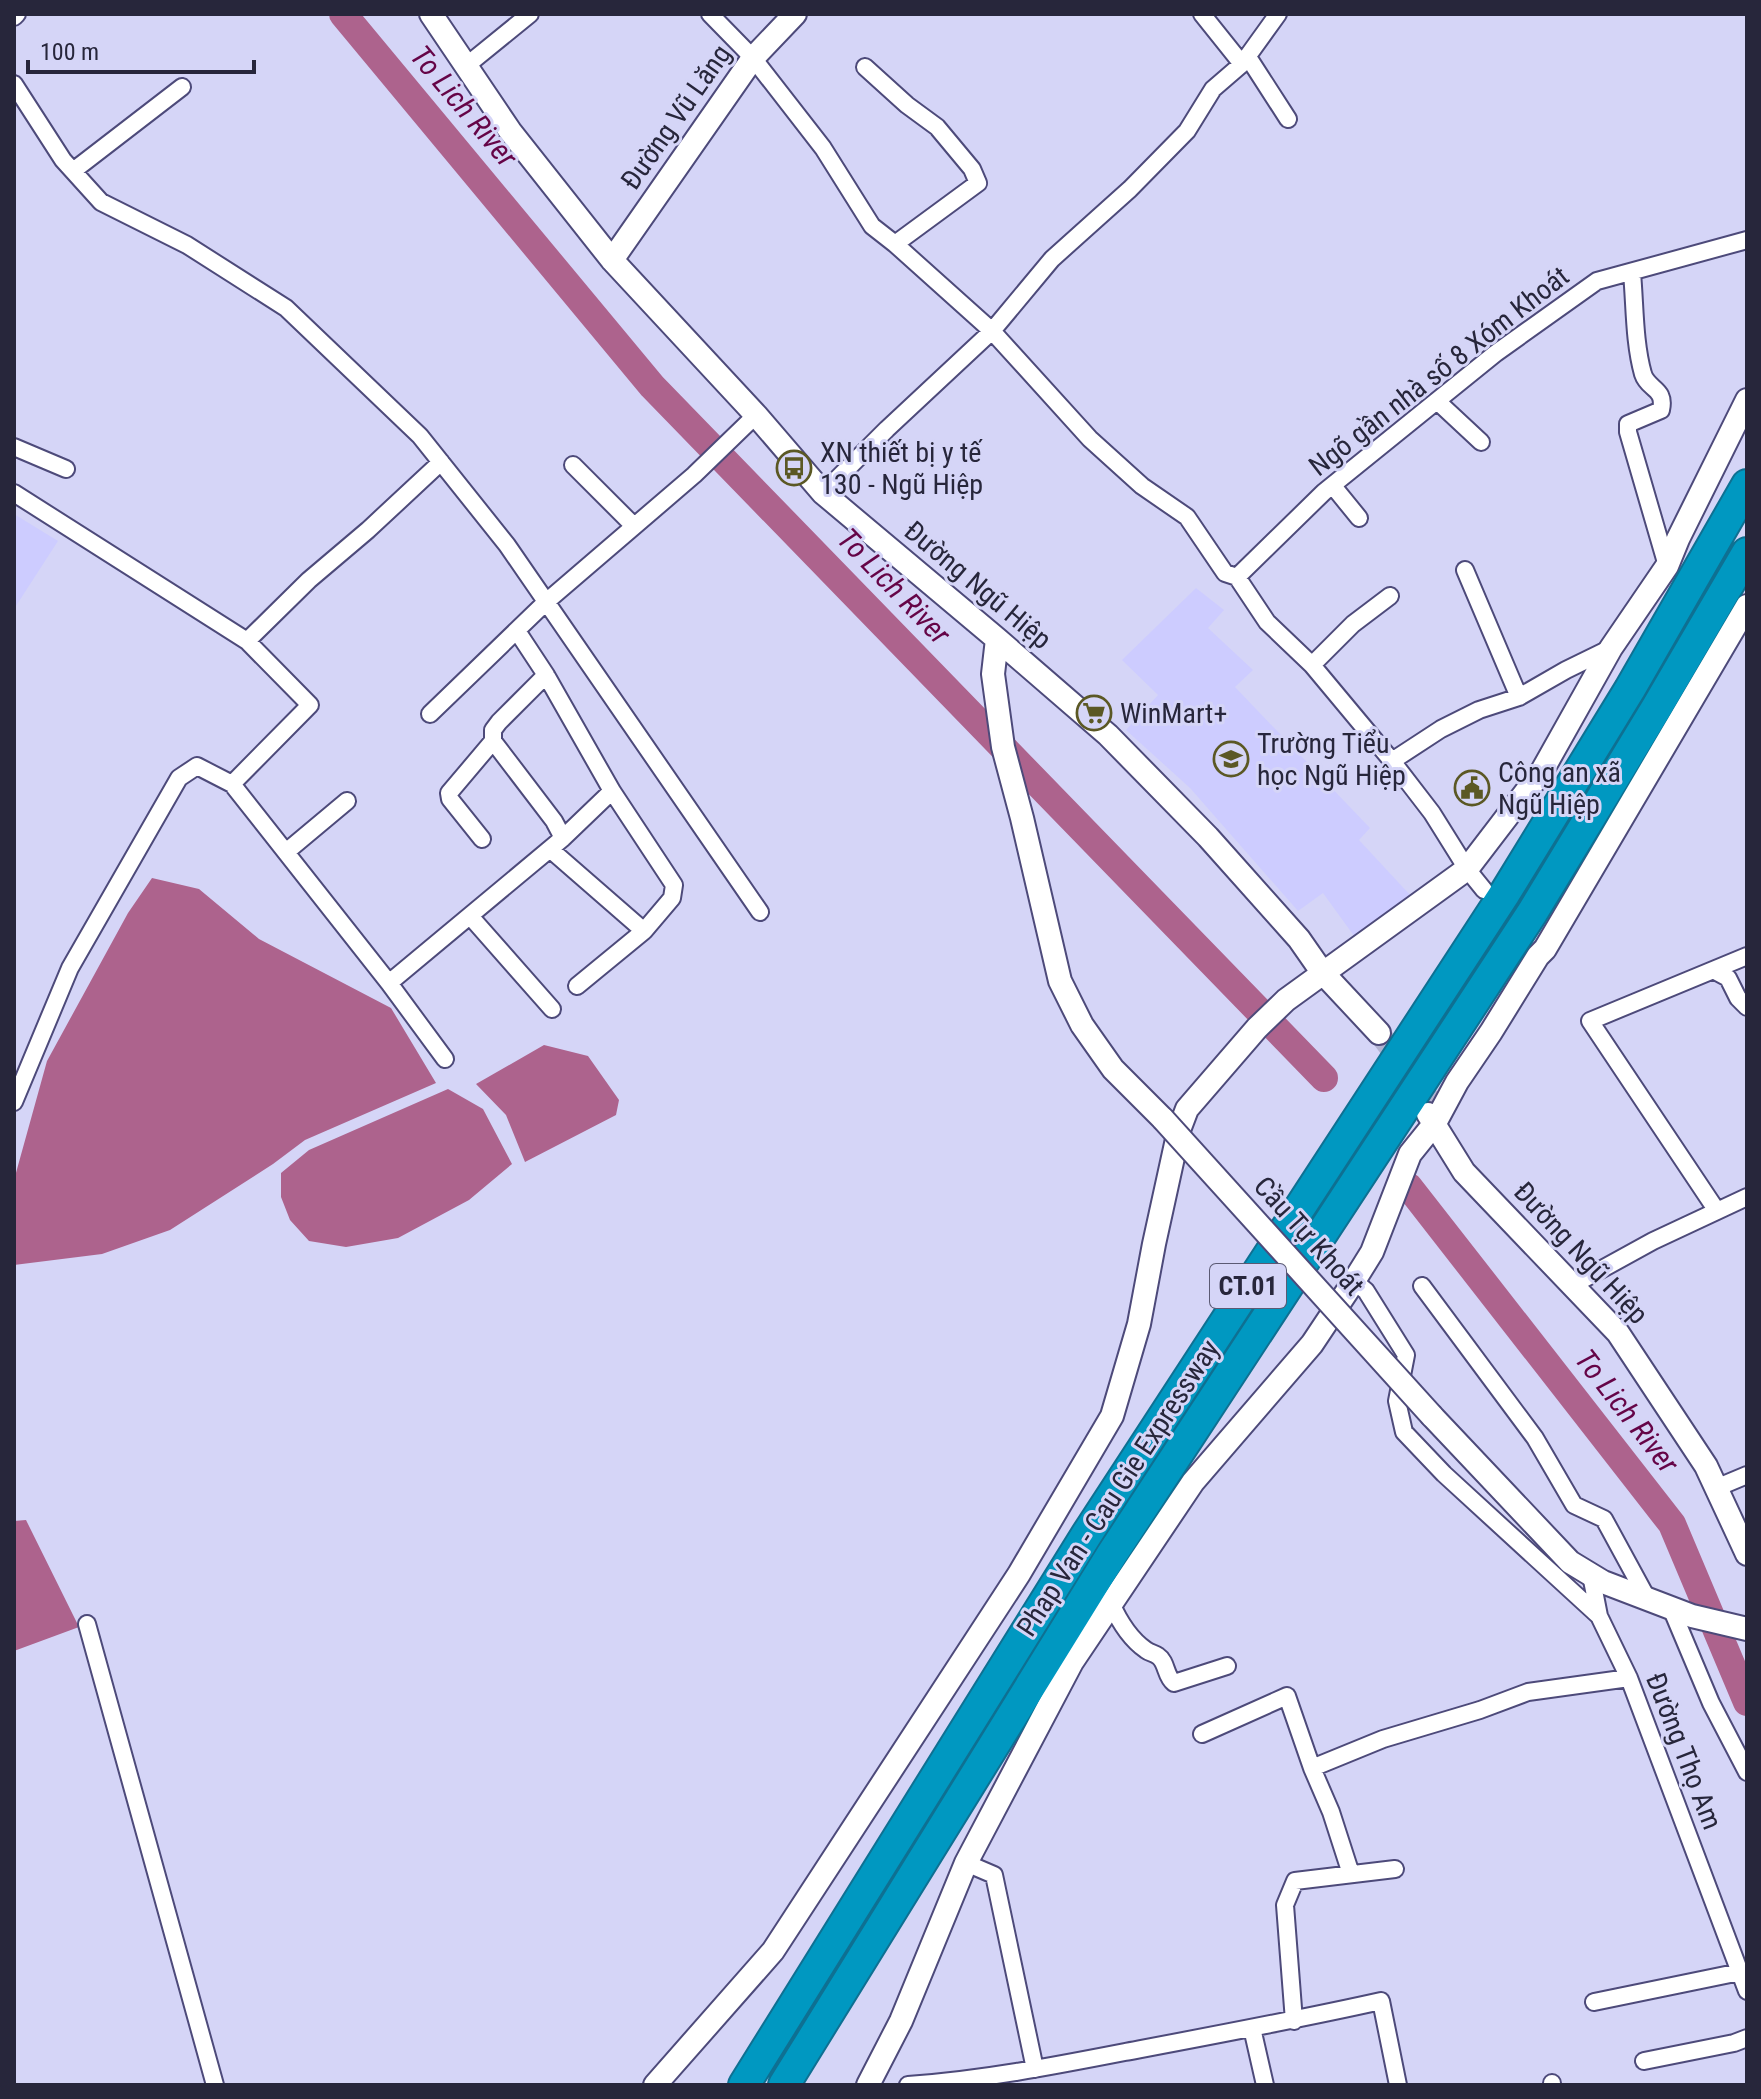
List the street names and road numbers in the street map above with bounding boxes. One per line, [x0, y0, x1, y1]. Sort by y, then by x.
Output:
street label: Đường Vũ Lăng [614, 38, 738, 196]
street label: Ngõ gần nhà số 8 Xóm Khoát [1303, 259, 1575, 483]
street label: Đường Ngũ Hiệp [898, 514, 1058, 656]
street label: Cầu Tự Khoát [1247, 1170, 1371, 1302]
street label: Đường Ngũ Hiệp [1507, 1175, 1655, 1331]
road number: CT.01 [1210, 1264, 1286, 1308]
street label: Phap Van - Cau Gie Expressway [1010, 1334, 1226, 1642]
street label: Đường Thọ Am [1639, 1668, 1729, 1834]

